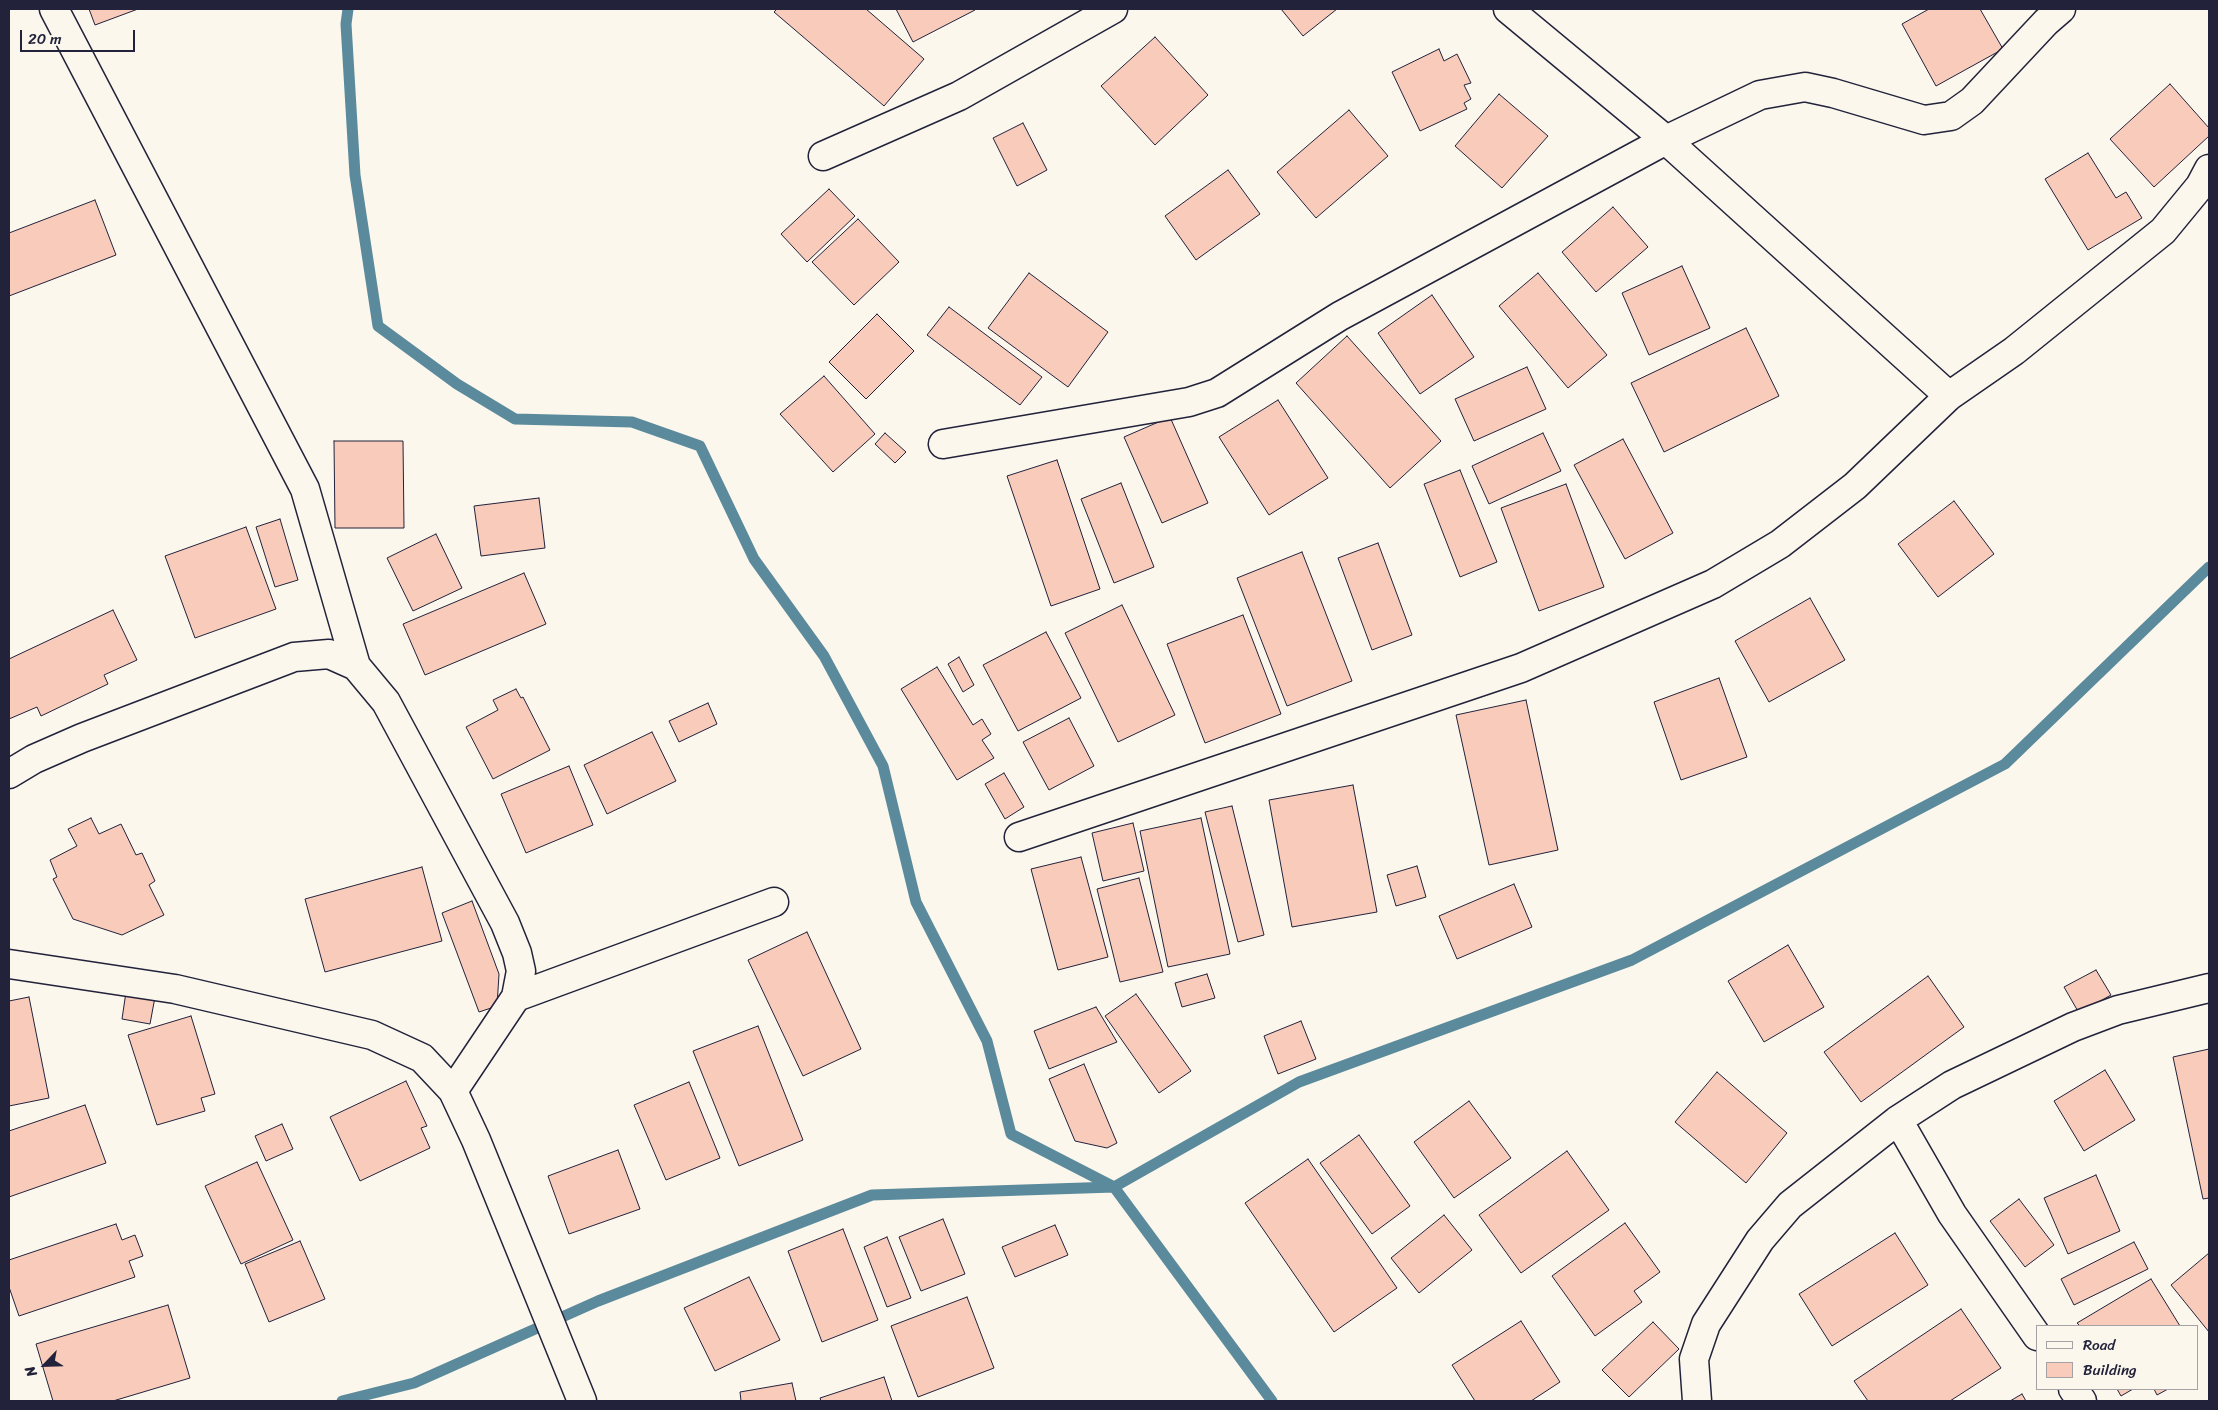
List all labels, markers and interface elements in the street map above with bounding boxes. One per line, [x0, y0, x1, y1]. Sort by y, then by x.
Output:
scale bar [22, 20, 138, 52]
text: 20 m [28, 26, 62, 52]
legend [2036, 1325, 2198, 1390]
text: Road [2083, 1332, 2115, 1358]
north arrow [20, 1340, 70, 1390]
text: Building [2083, 1357, 2137, 1383]
text: N [17, 1362, 44, 1381]

